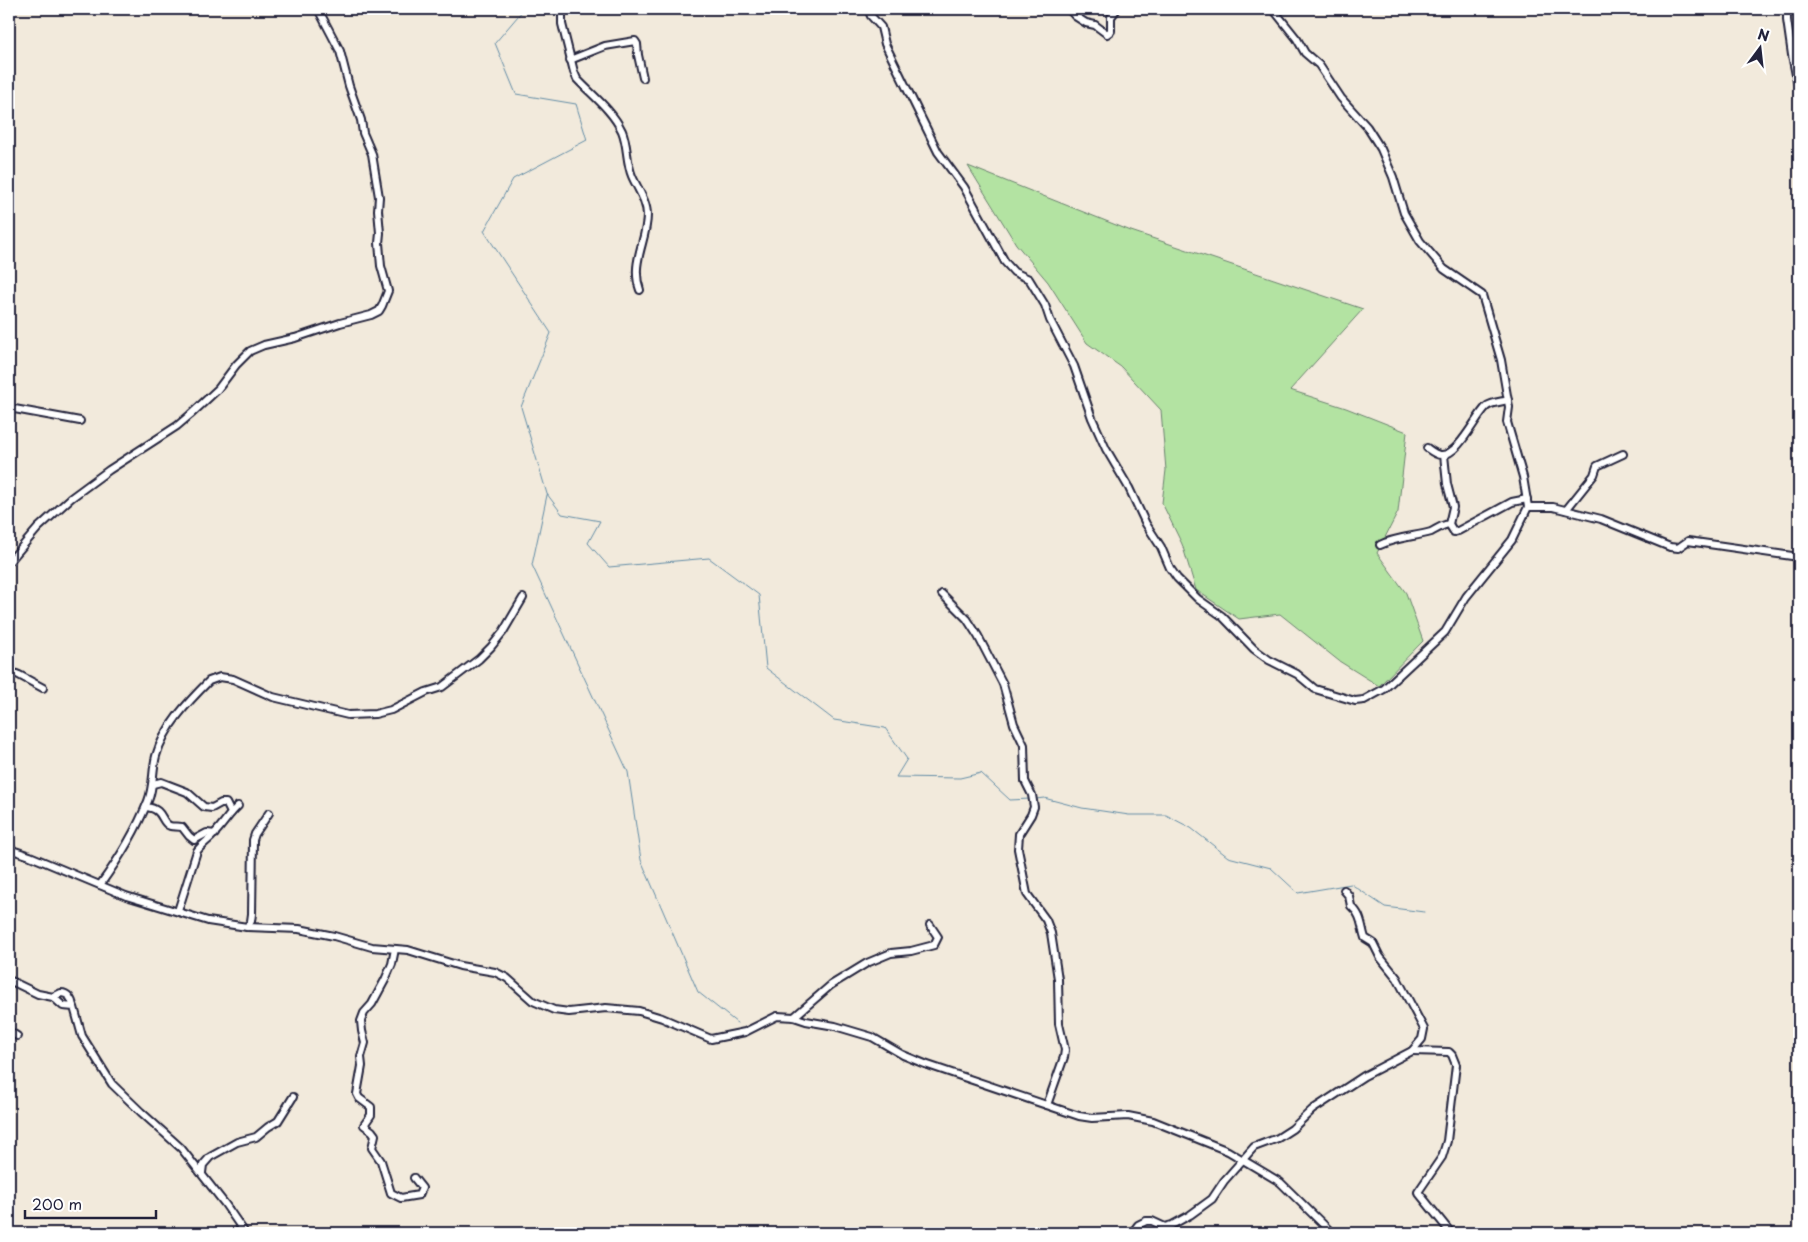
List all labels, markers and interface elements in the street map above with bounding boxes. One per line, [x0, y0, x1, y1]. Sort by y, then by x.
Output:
north arrow [1736, 22, 1786, 72]
text: N [1755, 23, 1772, 47]
scale bar [25, 1187, 156, 1219]
text: 200 m [32, 1192, 82, 1215]

